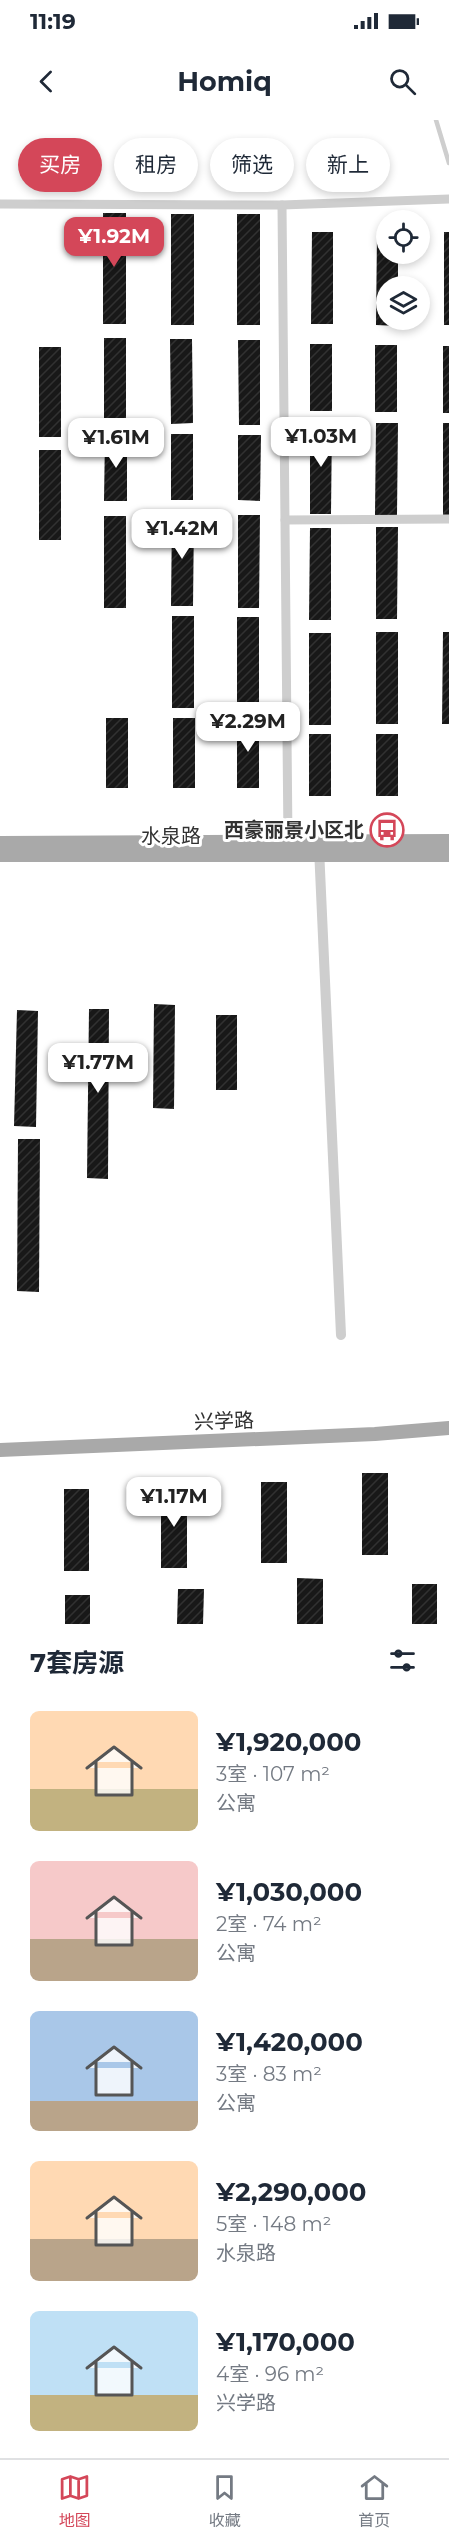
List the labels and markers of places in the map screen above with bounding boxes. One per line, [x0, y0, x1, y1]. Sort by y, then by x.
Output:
pin: ¥1.92M [65, 217, 163, 268]
pin: ¥1.03M [272, 417, 370, 468]
pin: ¥1.61M [67, 418, 165, 469]
pin: ¥1.42M [133, 509, 231, 560]
pin: ¥2.29M [199, 702, 297, 753]
bus stop icon: 西豪丽景小区北 [369, 812, 405, 848]
place label: 西豪丽景小区北 [224, 818, 364, 842]
pin: ¥1.77M [49, 1043, 147, 1094]
pin: ¥1.17M [125, 1477, 223, 1528]

